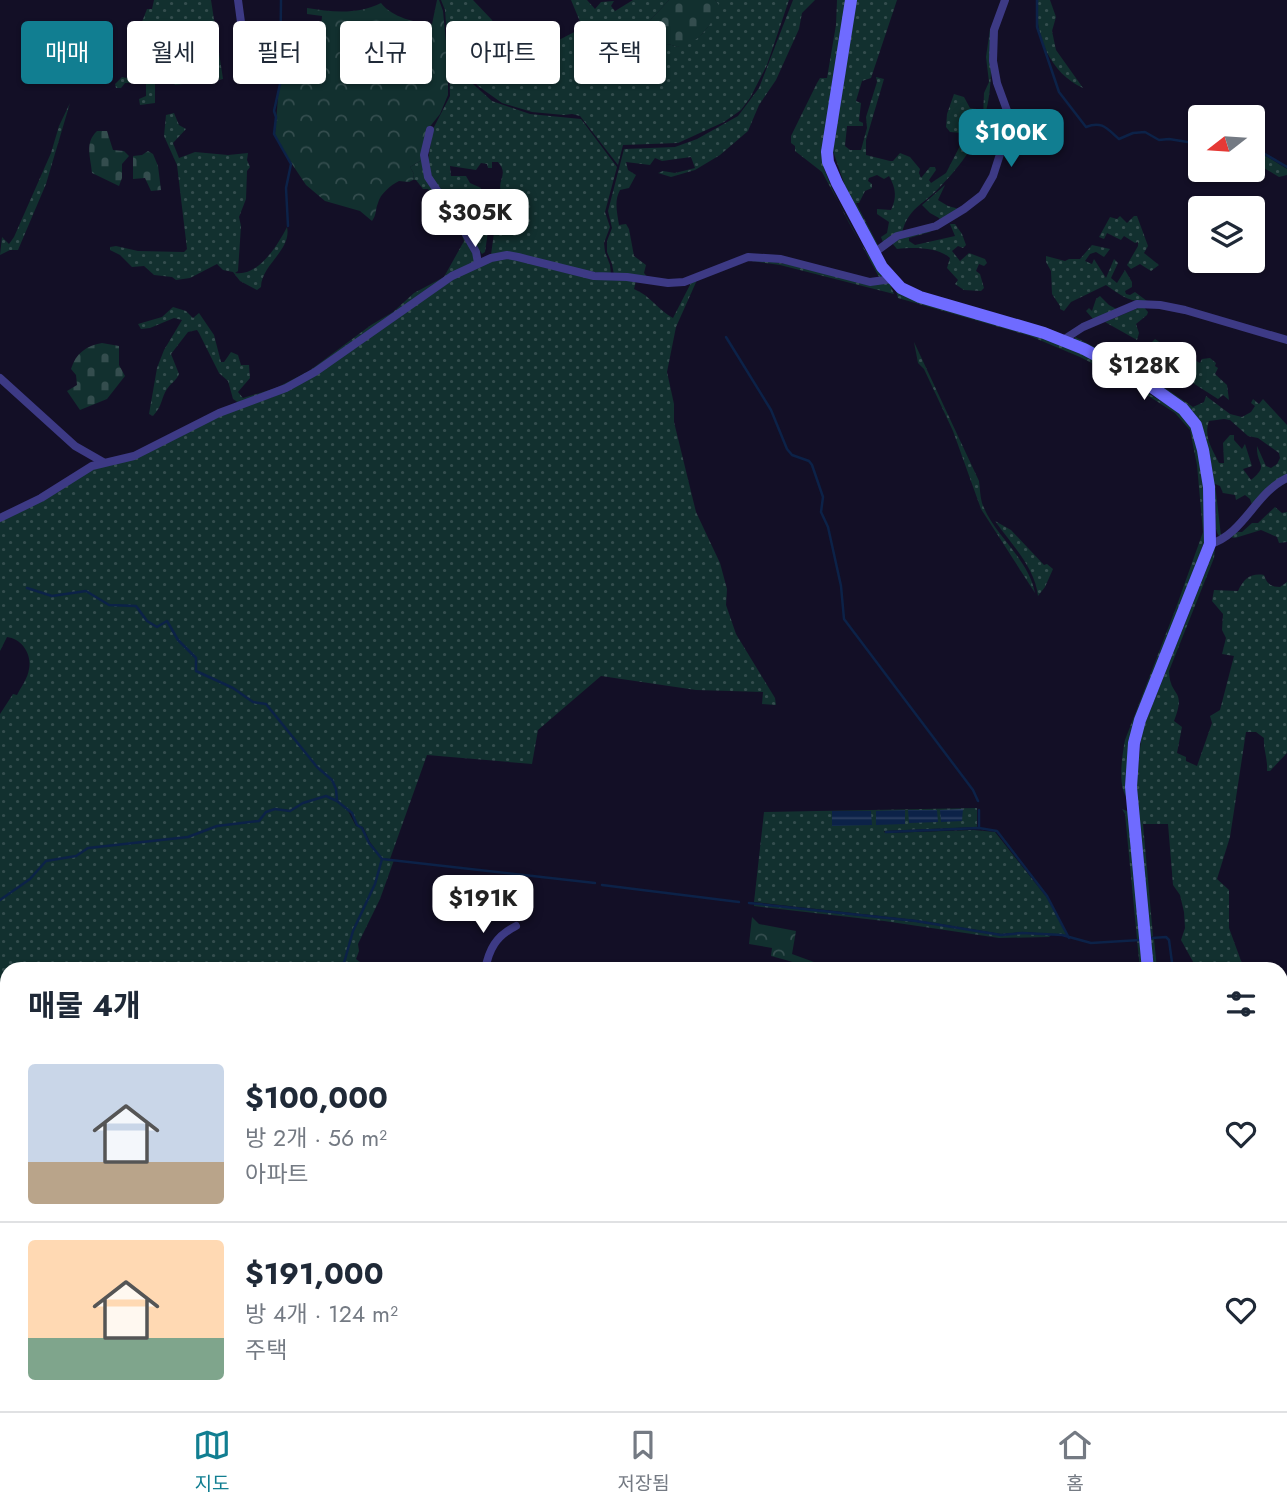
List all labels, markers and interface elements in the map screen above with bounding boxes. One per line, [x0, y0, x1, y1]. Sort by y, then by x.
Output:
chip: 매매 [21, 21, 113, 84]
chip: 월세 [127, 21, 219, 84]
chip: 필터 [233, 21, 326, 84]
chip: 신규 [340, 21, 432, 84]
chip: 아파트 [446, 21, 560, 84]
chip: 주택 [574, 21, 666, 84]
north arrow [1188, 105, 1265, 182]
map controls [1188, 105, 1265, 273]
pin: $100K [962, 110, 1060, 169]
text: $100K [975, 115, 1047, 149]
pin: $305K [426, 190, 524, 249]
text: $305K [438, 195, 512, 229]
button: layers [1188, 196, 1265, 273]
pin: $128K [1095, 342, 1193, 402]
text: $128K [1108, 348, 1180, 382]
pin: $191K [434, 876, 532, 935]
text: $191K [448, 881, 518, 915]
text: 매물 4개 [28, 984, 141, 1027]
icon: filters [1222, 985, 1260, 1023]
text: $100,000 [245, 1076, 388, 1119]
icon: home [84, 1092, 168, 1176]
icon: heart [1222, 1115, 1260, 1153]
text: 방 2개 · 56 m² [245, 1121, 387, 1155]
text: 아파트 [245, 1157, 308, 1191]
text: $191,000 [245, 1252, 384, 1295]
icon: home [84, 1268, 168, 1352]
icon: heart [1222, 1291, 1260, 1329]
text: 방 4개 · 124 m² [245, 1297, 398, 1331]
text: 주택 [245, 1333, 287, 1367]
tab: 지도 [193, 1426, 231, 1497]
tab: 저장됨 [617, 1426, 670, 1497]
tab: 홈 [1056, 1426, 1094, 1497]

